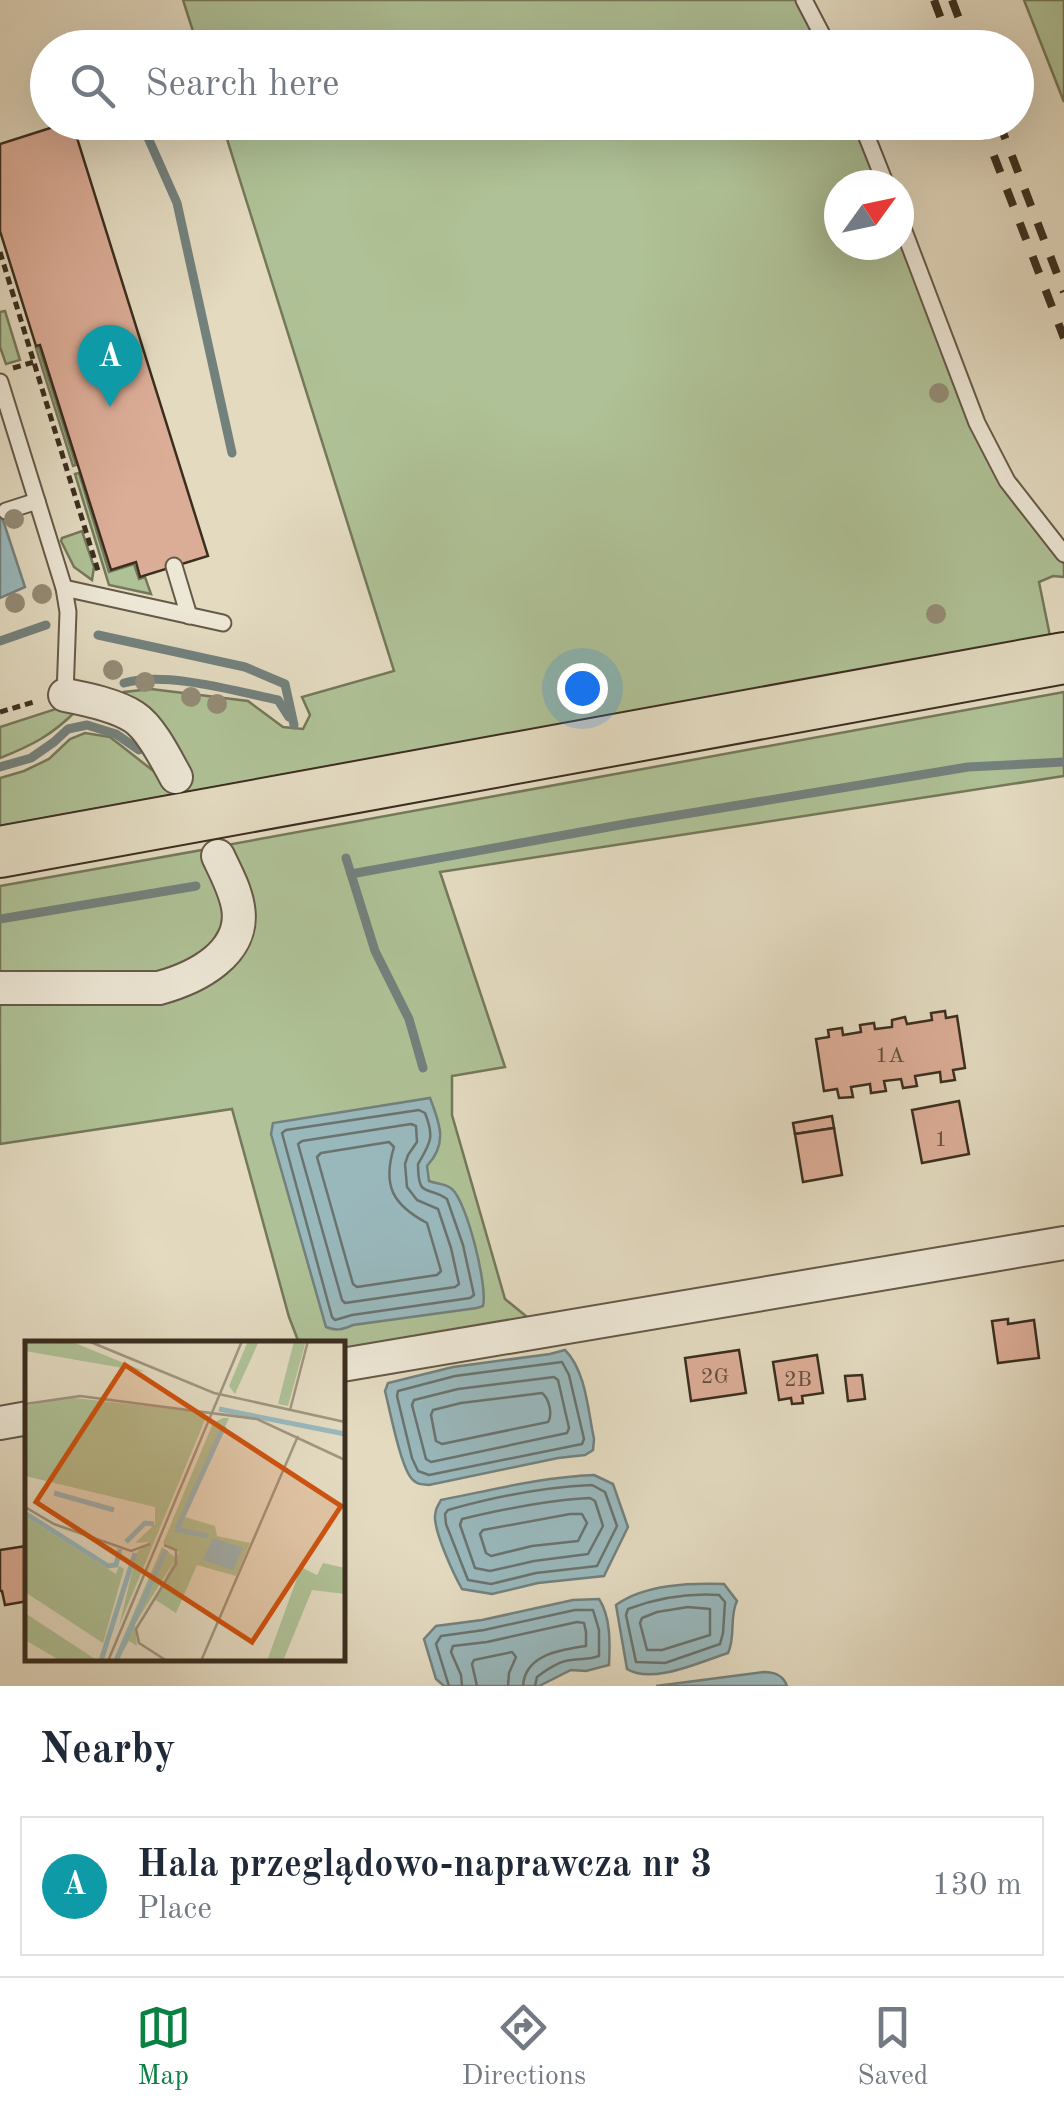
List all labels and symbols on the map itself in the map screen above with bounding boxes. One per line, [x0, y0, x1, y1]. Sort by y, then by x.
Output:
north arrow [824, 170, 914, 260]
pin: A [78, 324, 142, 407]
your location [557, 663, 608, 714]
house number: 1A [875, 1045, 905, 1067]
house number: 1 [935, 1129, 947, 1151]
inset map [25, 1341, 345, 1661]
house number: 2G [701, 1366, 729, 1388]
house number: 2B [784, 1369, 812, 1391]

